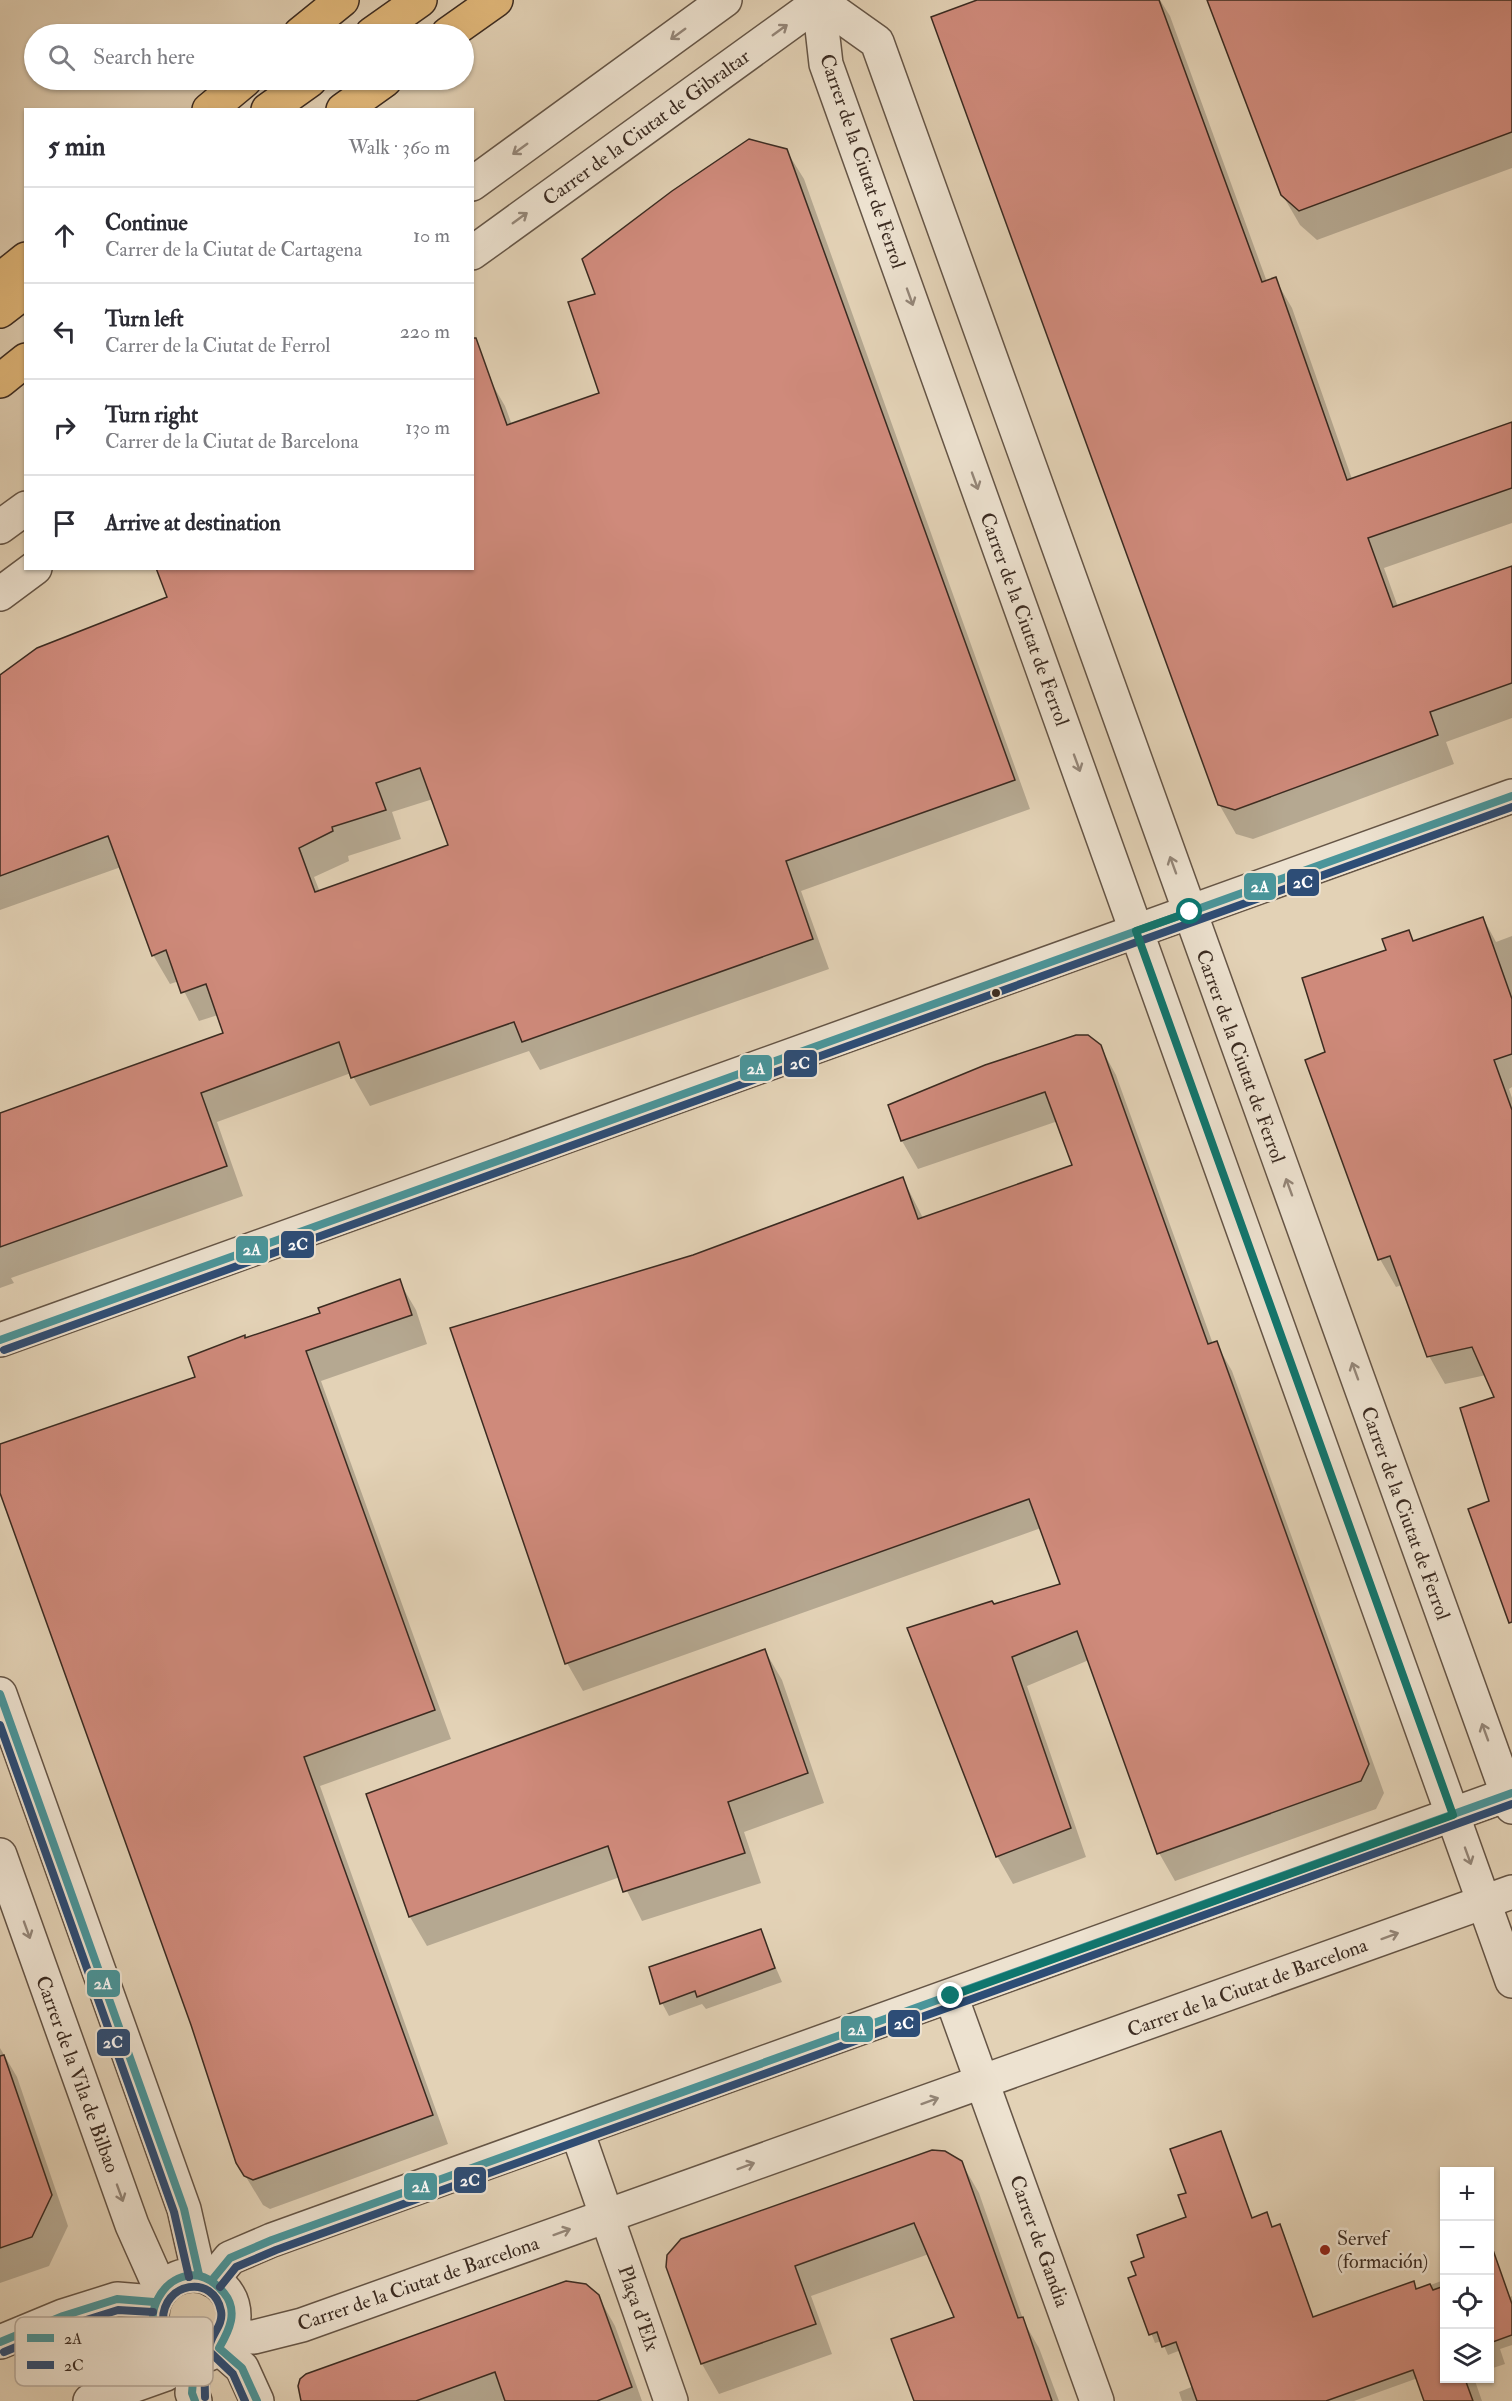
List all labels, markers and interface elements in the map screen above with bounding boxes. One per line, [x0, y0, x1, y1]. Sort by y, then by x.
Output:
search box [24, 24, 474, 90]
one-way arrow [772, 24, 788, 36]
one-way arrow [671, 28, 687, 41]
icon: search [45, 41, 78, 74]
text: Search here [93, 43, 195, 71]
street label: Carrer de la Ciutat de Gibraltar [538, 43, 755, 211]
street label: Carrer de la Ciutat de Ferrol [814, 51, 911, 272]
text: 5 min [48, 131, 105, 163]
text: Walk · 360 m [348, 135, 450, 160]
one-way arrow [513, 143, 529, 155]
text: Continue [105, 209, 188, 237]
one-way arrow [511, 212, 527, 224]
icon: ahead [48, 219, 81, 252]
text: 10 m [413, 223, 450, 248]
text: Carrer de la Ciutat de Cartagena [105, 237, 362, 262]
one-way arrow [905, 287, 916, 306]
text: Turn left [105, 305, 184, 333]
icon: left [48, 315, 81, 348]
text: 220 m [400, 319, 450, 344]
text: Carrer de la Ciutat de Ferrol [105, 333, 330, 358]
text: Turn right [105, 401, 198, 429]
icon: right [48, 411, 81, 444]
text: 130 m [405, 415, 450, 440]
text: Carrer de la Ciutat de Barcelona [105, 429, 359, 454]
one-way arrow [971, 471, 982, 490]
icon: arrive [48, 507, 81, 540]
text: Arrive at destination [105, 509, 281, 537]
street label: Carrer de la Ciutat de Ferrol [974, 509, 1075, 729]
one-way arrow [1072, 753, 1083, 772]
one-way arrow [1167, 857, 1178, 875]
line badge: 2C [1286, 868, 1320, 897]
line badge: 2A [1243, 872, 1277, 901]
text: 2C [1293, 873, 1313, 893]
text: 2A [1251, 877, 1270, 897]
route start [1176, 898, 1202, 924]
street label: Carrer de la Ciutat de Ferrol [1190, 946, 1291, 1166]
unlabelled marker [990, 987, 1002, 999]
line badge: 2C [783, 1049, 818, 1078]
line badge: 2A [739, 1054, 773, 1082]
text: 2C [790, 1054, 810, 1074]
text: 2A [747, 1059, 766, 1079]
one-way arrow [1282, 1178, 1293, 1197]
line badge: 2C [280, 1230, 315, 1259]
line badge: 2A [235, 1235, 269, 1264]
text: 2C [288, 1235, 308, 1255]
text: 2A [243, 1240, 262, 1260]
one-way arrow [1348, 1362, 1359, 1380]
street label: Carrer de la Ciutat de Ferrol [1355, 1403, 1456, 1623]
one-way arrow [1479, 1723, 1490, 1742]
one-way arrow [1463, 1847, 1474, 1865]
one-way arrow [22, 1920, 33, 1939]
one-way arrow [1380, 1929, 1399, 1940]
street label: Carrer de la Ciutat de Barcelona [1124, 1932, 1371, 2043]
line badge: 2A [86, 1969, 121, 1998]
street label: Carrer de la Vila de Bilbao [30, 1972, 125, 2176]
text: 2A [94, 1974, 113, 1994]
route end [937, 1982, 963, 2008]
line badge: 2C [887, 2009, 921, 2038]
text: 2C [894, 2014, 914, 2034]
line badge: 2A [840, 2015, 874, 2043]
text: 2A [848, 2020, 867, 2040]
line badge: 2C [96, 2028, 131, 2057]
text: 2C [103, 2033, 123, 2053]
one-way arrow [920, 2094, 939, 2105]
one-way arrow [736, 2160, 755, 2171]
line badge: 2C [453, 2166, 487, 2194]
map controls [1440, 2167, 1494, 2383]
button: + [1440, 2167, 1494, 2221]
text: 2C [460, 2171, 480, 2191]
line badge: 2A [403, 2172, 438, 2201]
street label: Carrer de Gandia [1004, 2172, 1075, 2311]
text: 2A [412, 2177, 431, 2197]
one-way arrow [116, 2183, 127, 2202]
button: − [1440, 2221, 1494, 2275]
one-way arrow [553, 2225, 571, 2236]
place label: Servef (formación) [1337, 2226, 1428, 2274]
street label: Carrer de la Ciutat de Barcelona [294, 2230, 543, 2337]
marker: Servef (formación) [1318, 2243, 1332, 2257]
street label: Plaça d'Elx [612, 2262, 665, 2354]
button: locate [1440, 2275, 1494, 2329]
legend [15, 2317, 213, 2386]
text: 2A [64, 2329, 82, 2349]
button: layers [1440, 2329, 1494, 2383]
text: 2C [64, 2356, 84, 2376]

